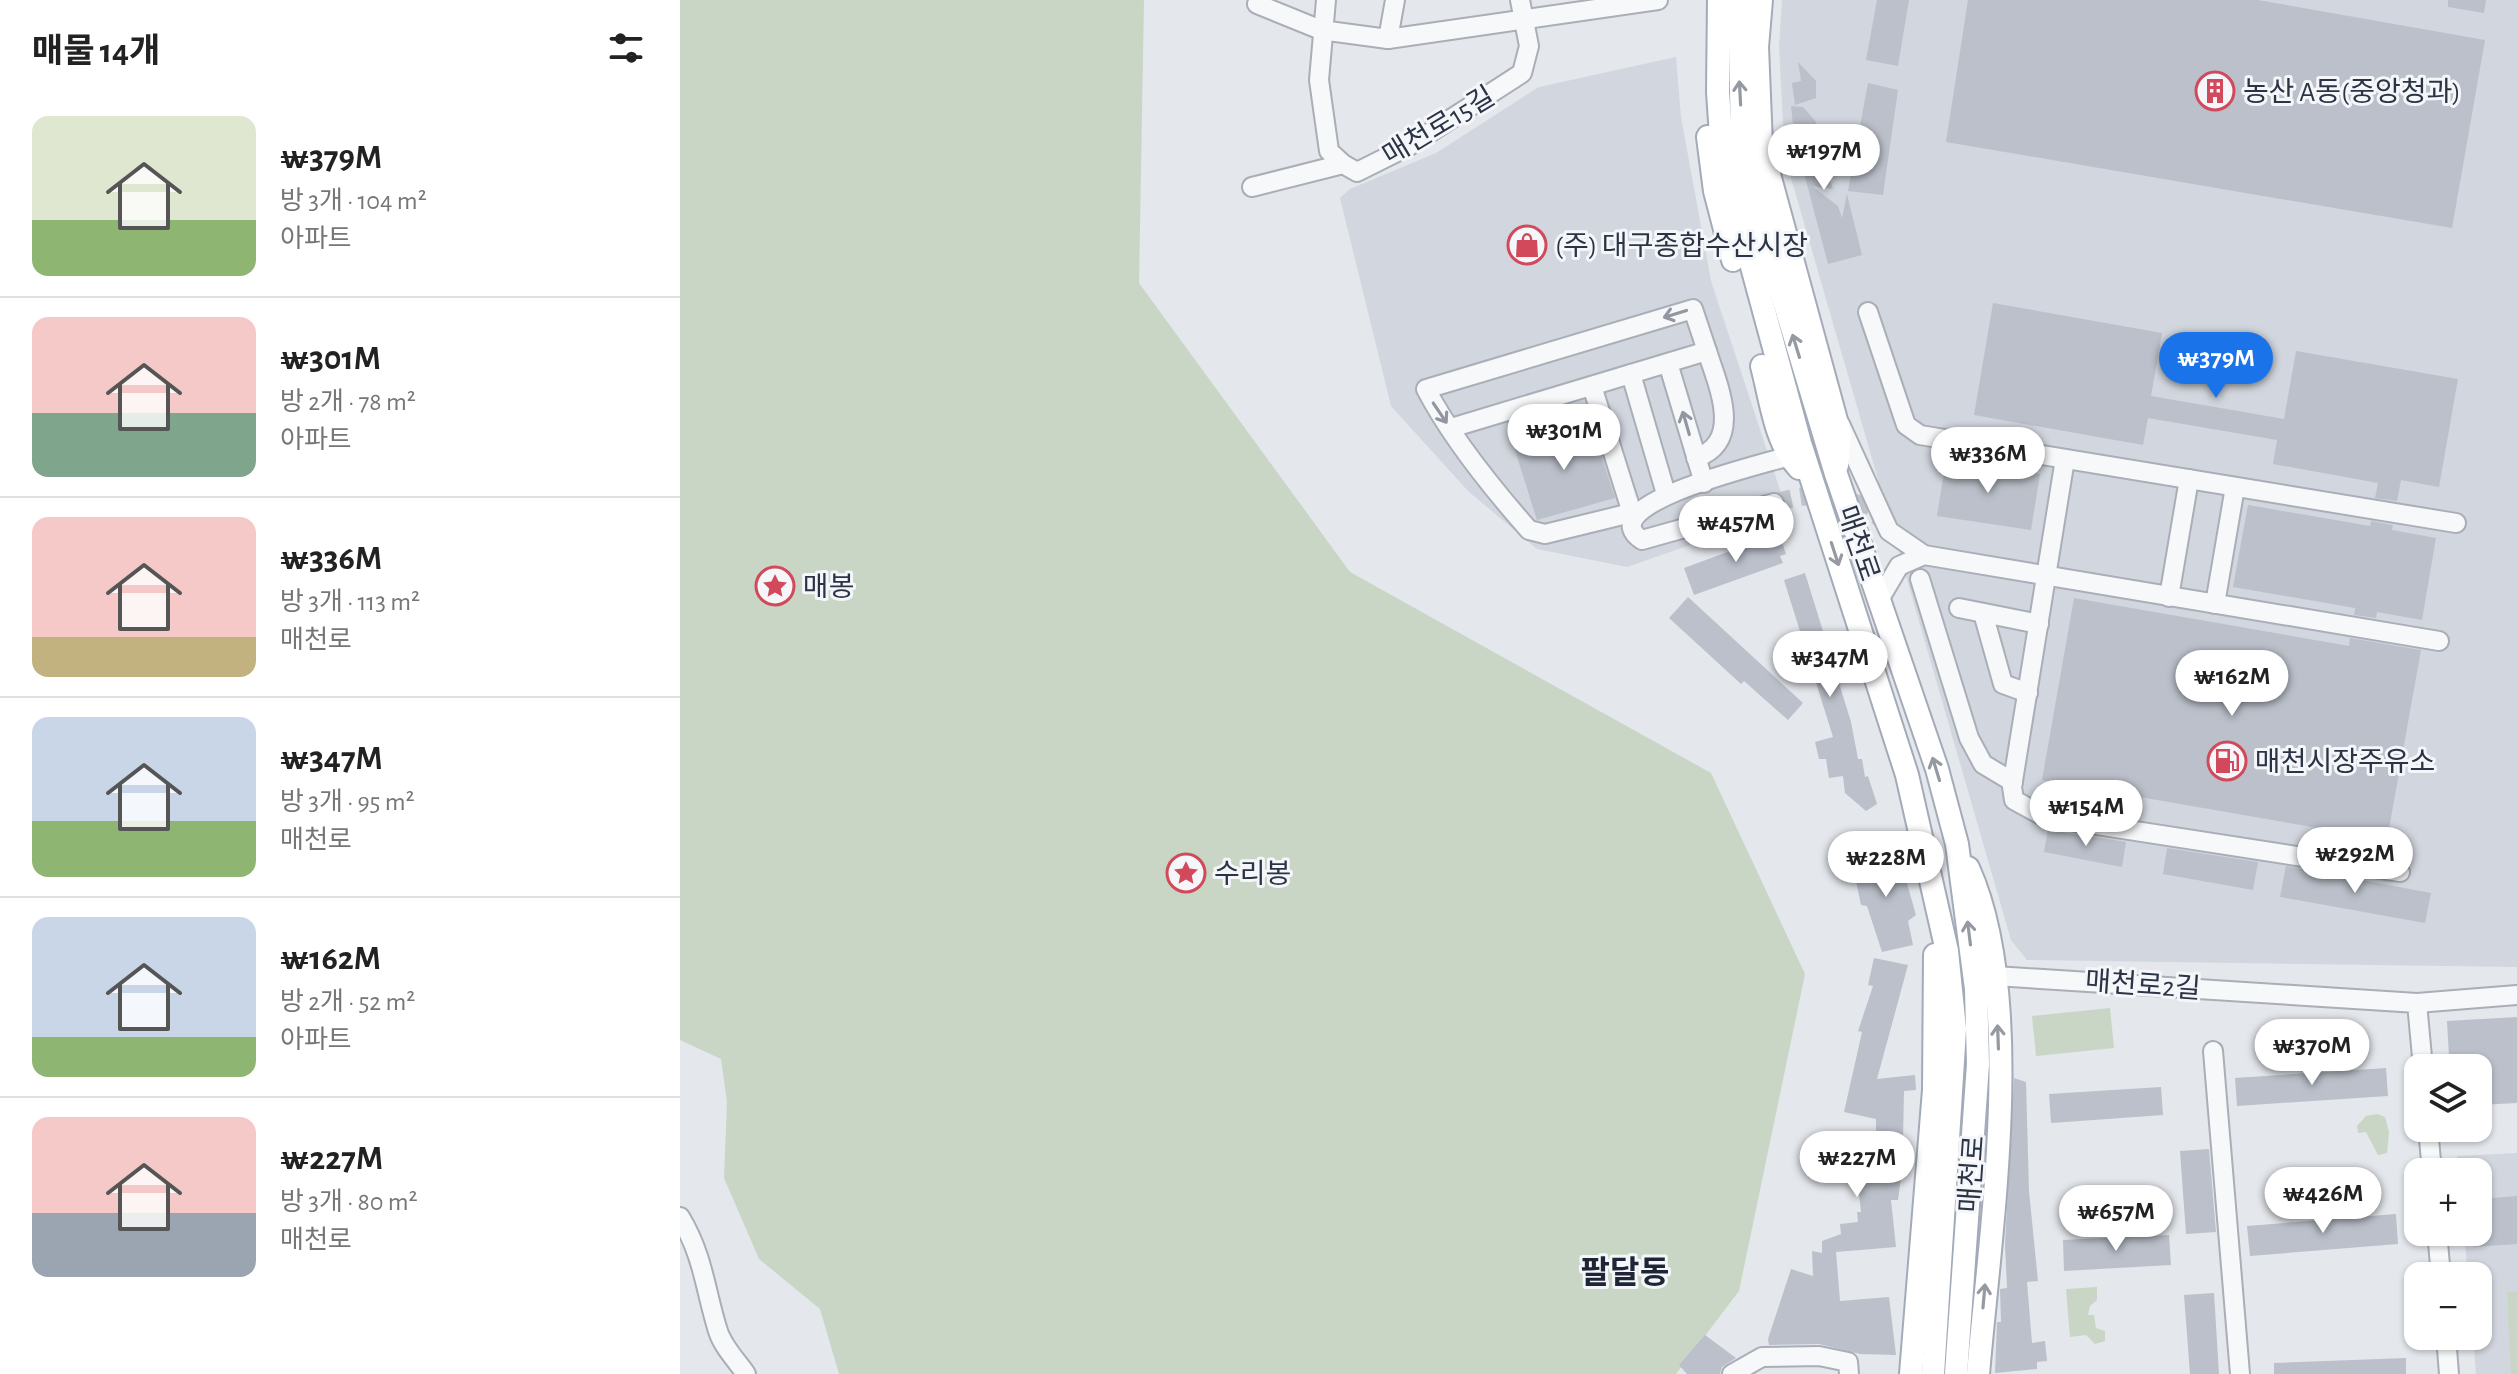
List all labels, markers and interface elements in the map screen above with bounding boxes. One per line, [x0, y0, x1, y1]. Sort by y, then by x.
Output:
icon: filters [604, 26, 648, 70]
text: 매물 14개 [32, 35, 160, 69]
building icon: 농산 A동(중앙청과) [2194, 70, 2236, 112]
place label: 농산 A동(중앙청과) [2243, 77, 2461, 107]
one-way arrow [1732, 80, 1747, 107]
street label: 매천로15길 [1377, 81, 1500, 171]
pin: ₩197M [1768, 124, 1880, 192]
text: ₩197M [1786, 137, 1862, 163]
text: ₩379M [280, 141, 382, 175]
icon: home [96, 148, 192, 244]
text: 방 3개 · 104 m² [280, 188, 427, 214]
shop icon: (주) 대구종합수산시장 [1506, 224, 1548, 266]
text: 아파트 [280, 226, 352, 252]
place label: (주) 대구종합수산시장 [1555, 231, 1808, 261]
one-way arrow [1663, 307, 1689, 322]
pin: ₩379M [2160, 332, 2272, 400]
one-way arrow [1788, 333, 1803, 359]
text: ₩301M [280, 342, 381, 376]
text: ₩379M [2177, 345, 2255, 371]
icon: home [96, 349, 192, 445]
text: 방 2개 · 78 m² [280, 389, 416, 415]
one-way arrow [1432, 401, 1448, 423]
pin: ₩301M [1508, 404, 1620, 472]
one-way arrow [1678, 410, 1693, 436]
text: ₩301M [1525, 417, 1603, 443]
text: 아파트 [280, 427, 352, 453]
pin: ₩336M [1932, 427, 2044, 495]
text: ₩336M [1949, 440, 2027, 466]
pin: ₩457M [1680, 496, 1792, 564]
street label: 매천로 [1831, 502, 1885, 585]
text: ₩457M [1697, 509, 1775, 535]
text: ₩336M [280, 542, 382, 576]
one-way arrow [1829, 542, 1844, 567]
icon: home [96, 549, 192, 645]
place icon: 매봉 [754, 565, 796, 607]
place label: 매봉 [803, 572, 855, 602]
text: 방 3개 · 113 m² [280, 589, 420, 615]
text: 매천로 [280, 627, 352, 653]
pin: ₩347M [1774, 631, 1886, 699]
text: ₩347M [1791, 644, 1869, 670]
pin: ₩162M [2176, 650, 2288, 718]
text: ₩162M [2193, 663, 2271, 689]
fuel station icon: 매천시장주유소 [2206, 740, 2248, 782]
text: ₩347M [280, 742, 383, 776]
place label: 매천시장주유소 [2255, 747, 2435, 777]
icon: home [96, 749, 192, 845]
one-way arrow [1928, 757, 1942, 782]
pin: ₩154M [2030, 780, 2142, 848]
text: 방 3개 · 95 m² [280, 789, 415, 815]
text: ₩154M [2048, 793, 2124, 819]
text: 매천로 [280, 827, 352, 853]
pin: ₩292M [2299, 827, 2411, 895]
pin: ₩228M [1830, 831, 1942, 899]
text: ₩292M [2315, 840, 2395, 866]
text: ₩228M [1846, 844, 1926, 870]
place icon: 수리봉 [1165, 852, 1207, 894]
place label: 수리봉 [1214, 859, 1291, 889]
one-way arrow [1961, 920, 1976, 947]
text: ₩162M [280, 942, 381, 976]
icon: home [96, 949, 192, 1045]
street label: 매천로2길 [2084, 966, 2202, 1004]
text: 방 2개 · 52 m² [280, 989, 415, 1015]
pin: ₩370M [2256, 1019, 2368, 1087]
one-way arrow [1990, 1024, 2005, 1051]
text: 아파트 [280, 1027, 352, 1053]
text: ₩370M [2272, 1032, 2352, 1058]
map controls [2404, 1054, 2492, 1350]
button: layers [2404, 1054, 2492, 1142]
pin: ₩227M [1801, 1131, 1913, 1199]
street label: 매천로 [1954, 1134, 1990, 1214]
text: ₩227M [280, 1142, 383, 1176]
text: ₩227M [1818, 1144, 1896, 1170]
icon: home [96, 1149, 192, 1245]
button: + [2404, 1158, 2492, 1246]
pin: ₩426M [2267, 1167, 2379, 1235]
text: ₩426M [2283, 1180, 2363, 1206]
pin: ₩657M [2060, 1185, 2172, 1253]
text: 방 3개 · 80 m² [280, 1189, 418, 1215]
text: ₩657M [2077, 1198, 2155, 1224]
text: 매천로 [280, 1227, 352, 1253]
district label: 팔달동 [1581, 1256, 1669, 1289]
button: − [2404, 1262, 2492, 1350]
one-way arrow [1977, 1283, 1992, 1310]

